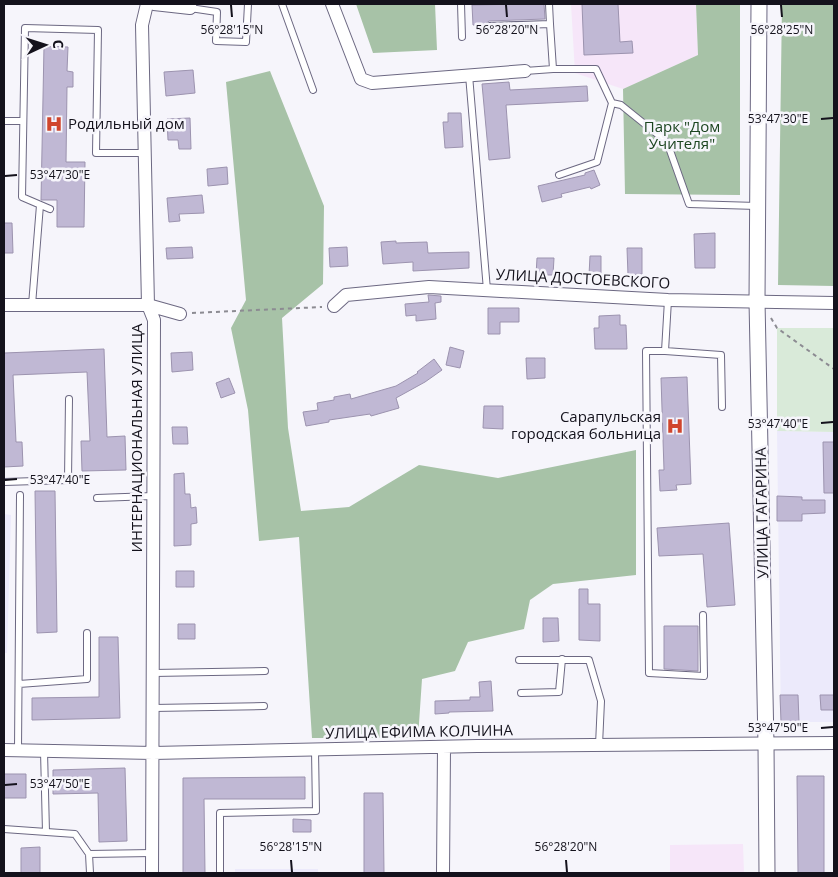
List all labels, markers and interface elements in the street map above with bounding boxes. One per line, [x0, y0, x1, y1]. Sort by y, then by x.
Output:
north arrow [20, 20, 70, 70]
text: 56°28'15"N [201, 21, 263, 38]
text: 56°28'20"N [476, 21, 538, 38]
text: 56°28'25"N [751, 21, 813, 38]
text: С [49, 39, 68, 49]
text: 53°47'30"E [748, 110, 808, 127]
place label: Родильный дом [68, 113, 185, 133]
hospital icon: Родильный дом [44, 114, 64, 134]
park label: Парк "Дом Учителя" [644, 116, 720, 153]
text: 53°47'30"E [30, 166, 90, 183]
street label: УЛИЦА ДОСТОЕВСКОГО [495, 263, 671, 293]
street label: ИНТЕРНАЦИОНАЛЬНАЯ УЛИЦА [126, 323, 146, 553]
place label: Сарапульская городская больница [511, 406, 661, 443]
text: 53°47'40"E [748, 415, 808, 432]
hospital icon: Сарапульская городская больница [665, 416, 685, 436]
street label: УЛИЦА ГАГАРИНА [750, 447, 772, 579]
text: 53°47'40"E [30, 471, 90, 488]
street label: УЛИЦА ЕФИМА КОЛЧИНА [325, 719, 514, 743]
text: 53°47'50"E [748, 719, 808, 736]
text: 53°47'50"E [30, 775, 90, 792]
text: 56°28'15"N [260, 838, 322, 855]
text: 56°28'20"N [535, 838, 597, 855]

